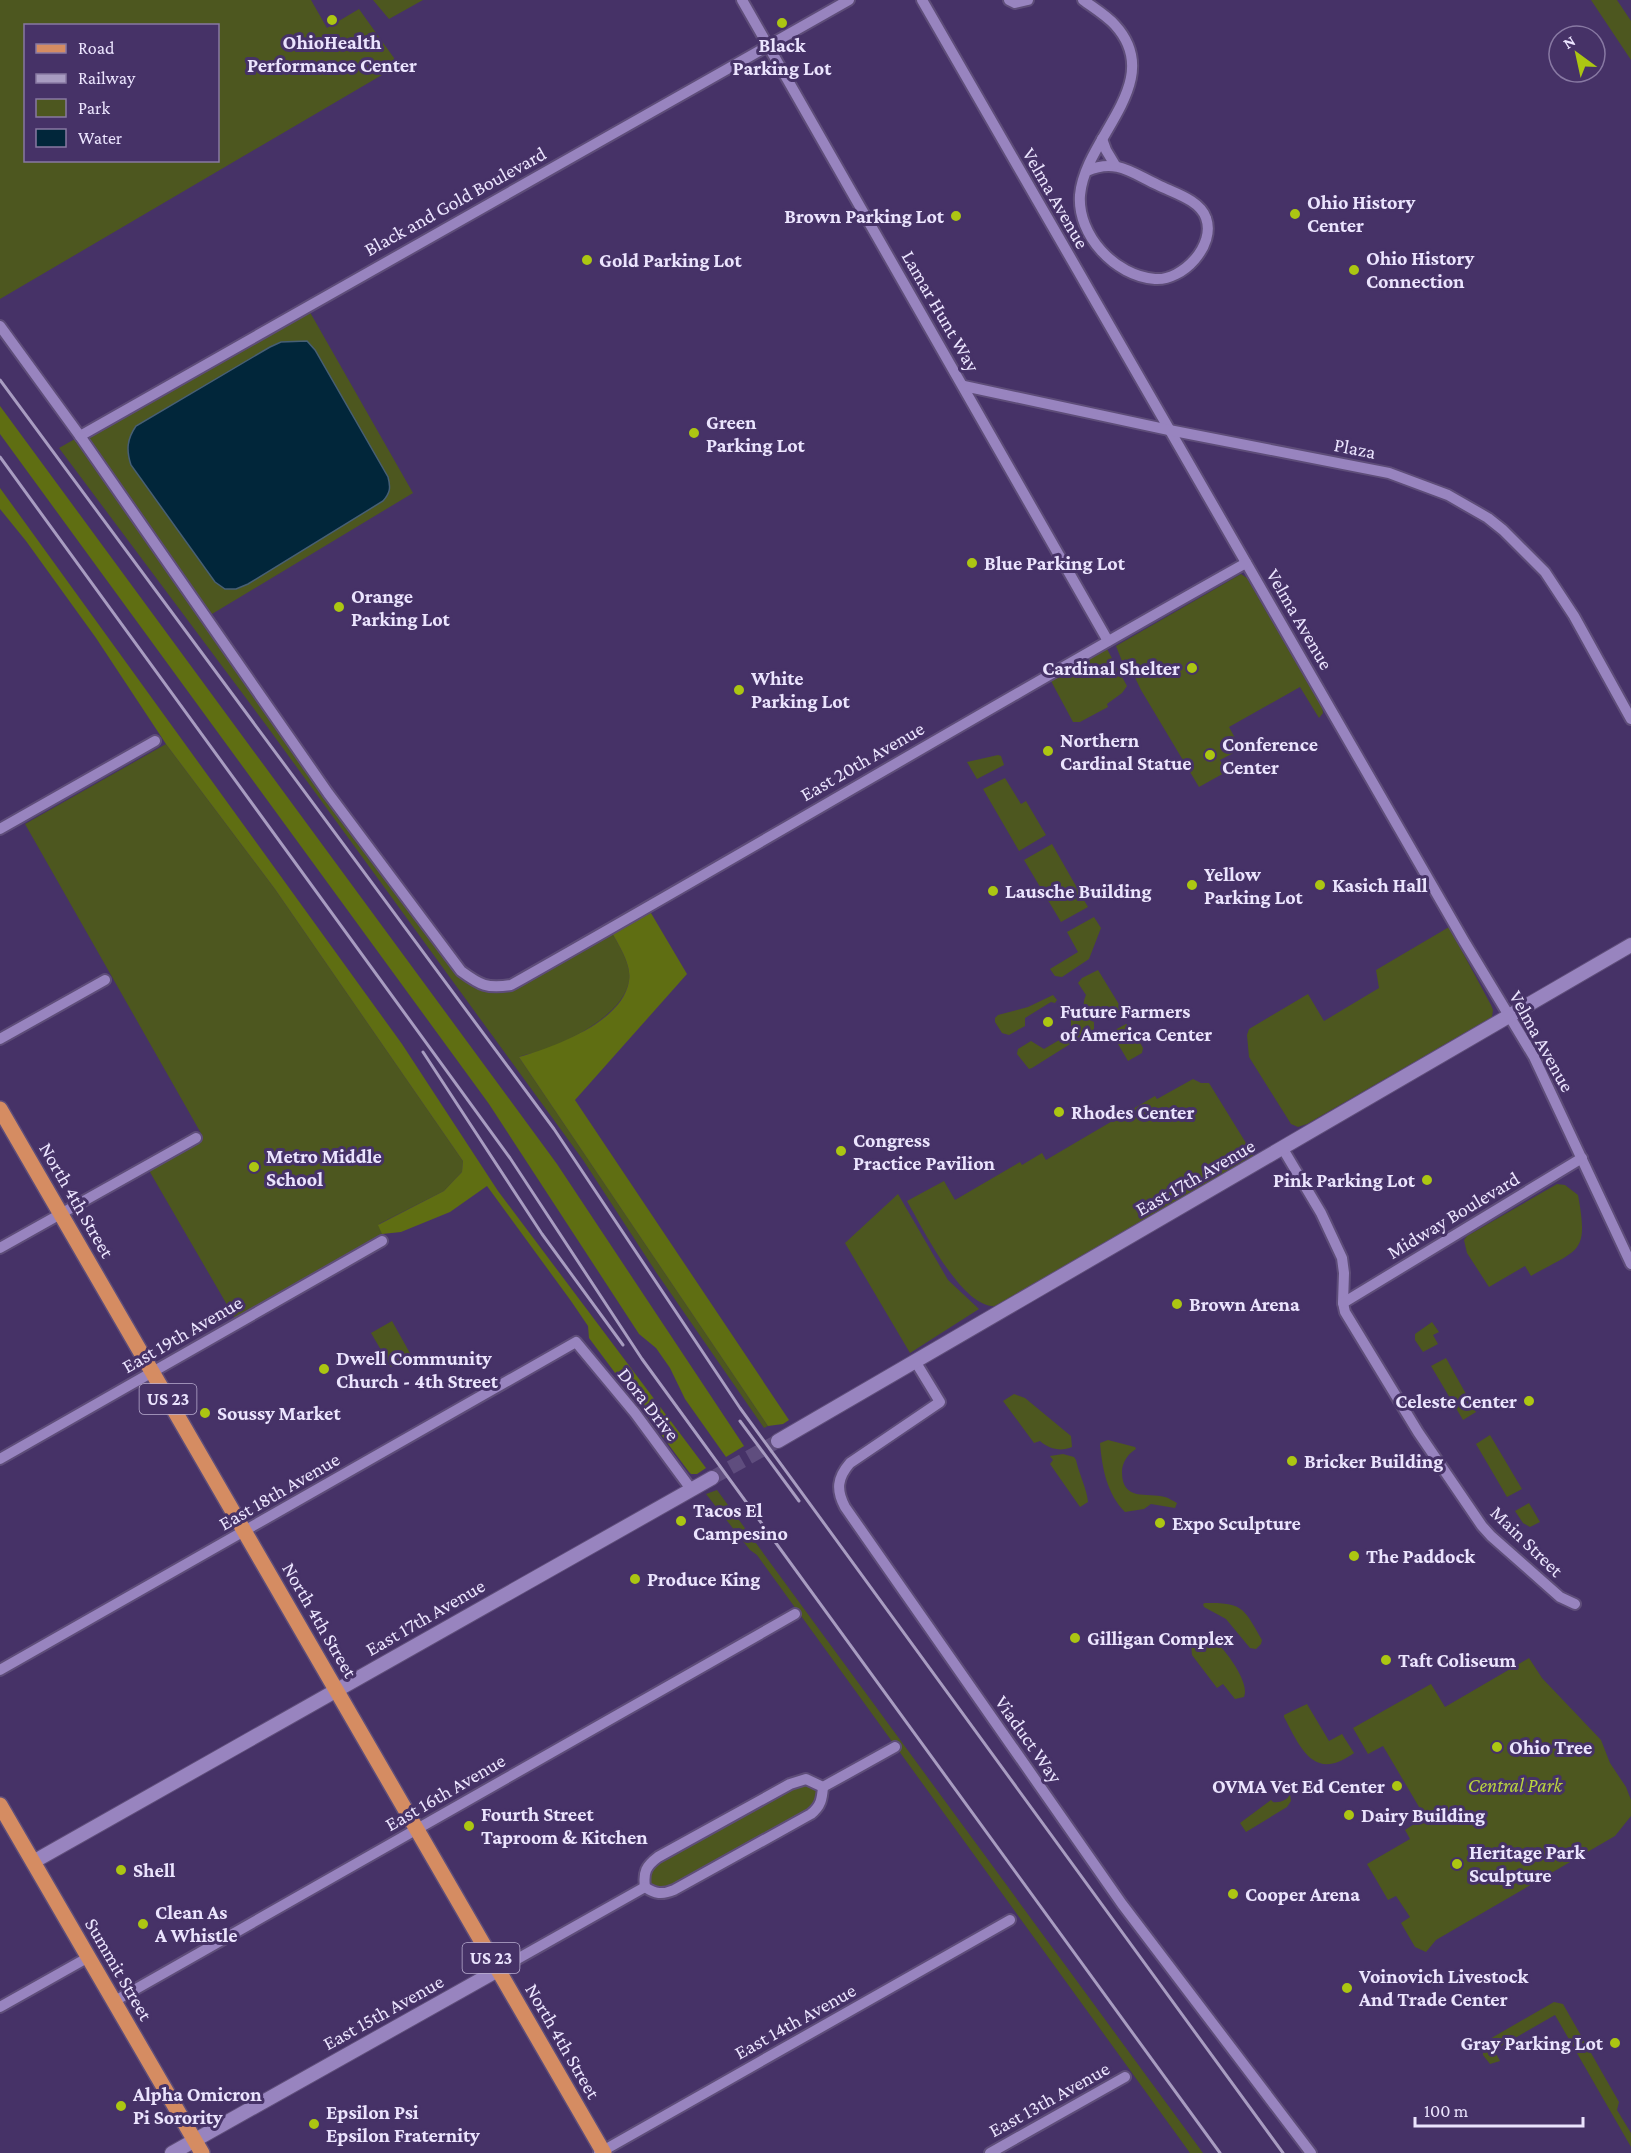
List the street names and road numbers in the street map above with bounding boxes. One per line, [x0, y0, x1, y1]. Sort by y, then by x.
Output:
street label: Black and Gold Boulevard [360, 142, 550, 260]
street label: Velma Avenue [1018, 144, 1094, 252]
street label: Lamar Hunt Way [897, 247, 985, 377]
street label: Plaza [1332, 433, 1378, 463]
street label: Velma Avenue [1262, 565, 1338, 673]
street label: East 20th Avenue [796, 717, 928, 805]
street label: Velma Avenue [1505, 986, 1579, 1096]
street label: East 17th Avenue [1131, 1134, 1259, 1220]
street label: North 4th Street [35, 1138, 119, 1262]
street label: Midway Boulevard [1383, 1167, 1524, 1264]
street label: East 19th Avenue [118, 1291, 246, 1377]
street label: Dora Drive [614, 1363, 684, 1445]
road number: US 23 [140, 1384, 196, 1414]
street label: East 18th Avenue [215, 1447, 343, 1534]
street label: Main Street [1486, 1501, 1568, 1581]
street label: North 4th Street [278, 1558, 362, 1682]
street label: East 17th Avenue [361, 1574, 489, 1660]
street label: Viaduct Way [990, 1691, 1067, 1788]
street label: East 16th Avenue [381, 1749, 509, 1835]
street label: Summit Street [81, 1914, 157, 2024]
road number: US 23 [462, 1943, 520, 1973]
street label: East 15th Avenue [319, 1970, 447, 2054]
street label: North 4th Street [521, 1979, 605, 2103]
street label: East 14th Avenue [731, 1979, 860, 2063]
street label: East 13th Avenue [985, 2057, 1113, 2141]

